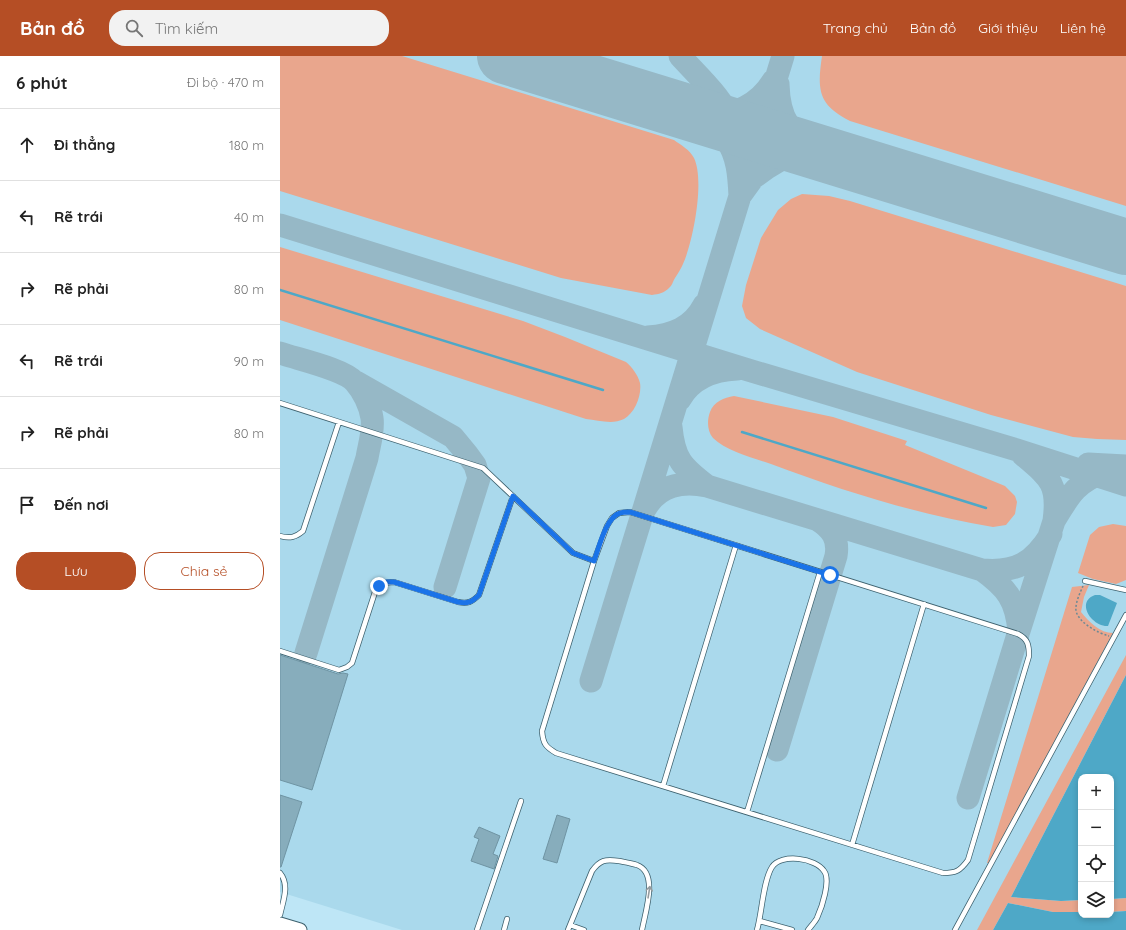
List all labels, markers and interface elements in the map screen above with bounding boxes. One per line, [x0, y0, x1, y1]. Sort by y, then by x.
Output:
search box [109, 10, 389, 46]
text: Bản đồ [20, 16, 85, 40]
icon: search [123, 17, 145, 39]
text: Tìm kiếm [155, 19, 218, 38]
text: Trang chủ [823, 19, 888, 37]
text: Bản đồ [910, 19, 956, 37]
text: Giới thiệu [978, 19, 1038, 37]
text: Liên hệ [1060, 19, 1106, 37]
text: 6 phút [16, 72, 68, 93]
text: Đi bộ · 470 m [187, 74, 264, 90]
icon: ahead [16, 134, 38, 156]
text: Đi thẳng [54, 135, 115, 154]
text: 180 m [229, 137, 264, 153]
icon: left [16, 206, 38, 228]
text: Rẽ trái [54, 207, 103, 226]
text: 40 m [234, 209, 264, 225]
icon: right [16, 278, 38, 300]
text: Rẽ phải [54, 279, 108, 298]
text: 80 m [234, 281, 264, 297]
icon: left [16, 350, 38, 372]
text: Rẽ trái [54, 351, 103, 370]
text: 90 m [234, 353, 264, 369]
icon: right [16, 422, 38, 444]
text: Rẽ phải [54, 423, 108, 442]
text: 80 m [234, 425, 264, 441]
icon: arrive [16, 494, 38, 516]
text: Đến nơi [54, 495, 109, 514]
button: Lưu [16, 552, 136, 590]
button: Chia sẻ [144, 552, 264, 590]
route start [821, 566, 839, 584]
route end [370, 577, 388, 595]
map controls [1078, 774, 1114, 918]
button: + [1078, 774, 1114, 810]
button: − [1078, 810, 1114, 846]
button: locate [1078, 846, 1114, 882]
button: layers [1078, 882, 1114, 918]
one-way arrow [645, 886, 653, 899]

